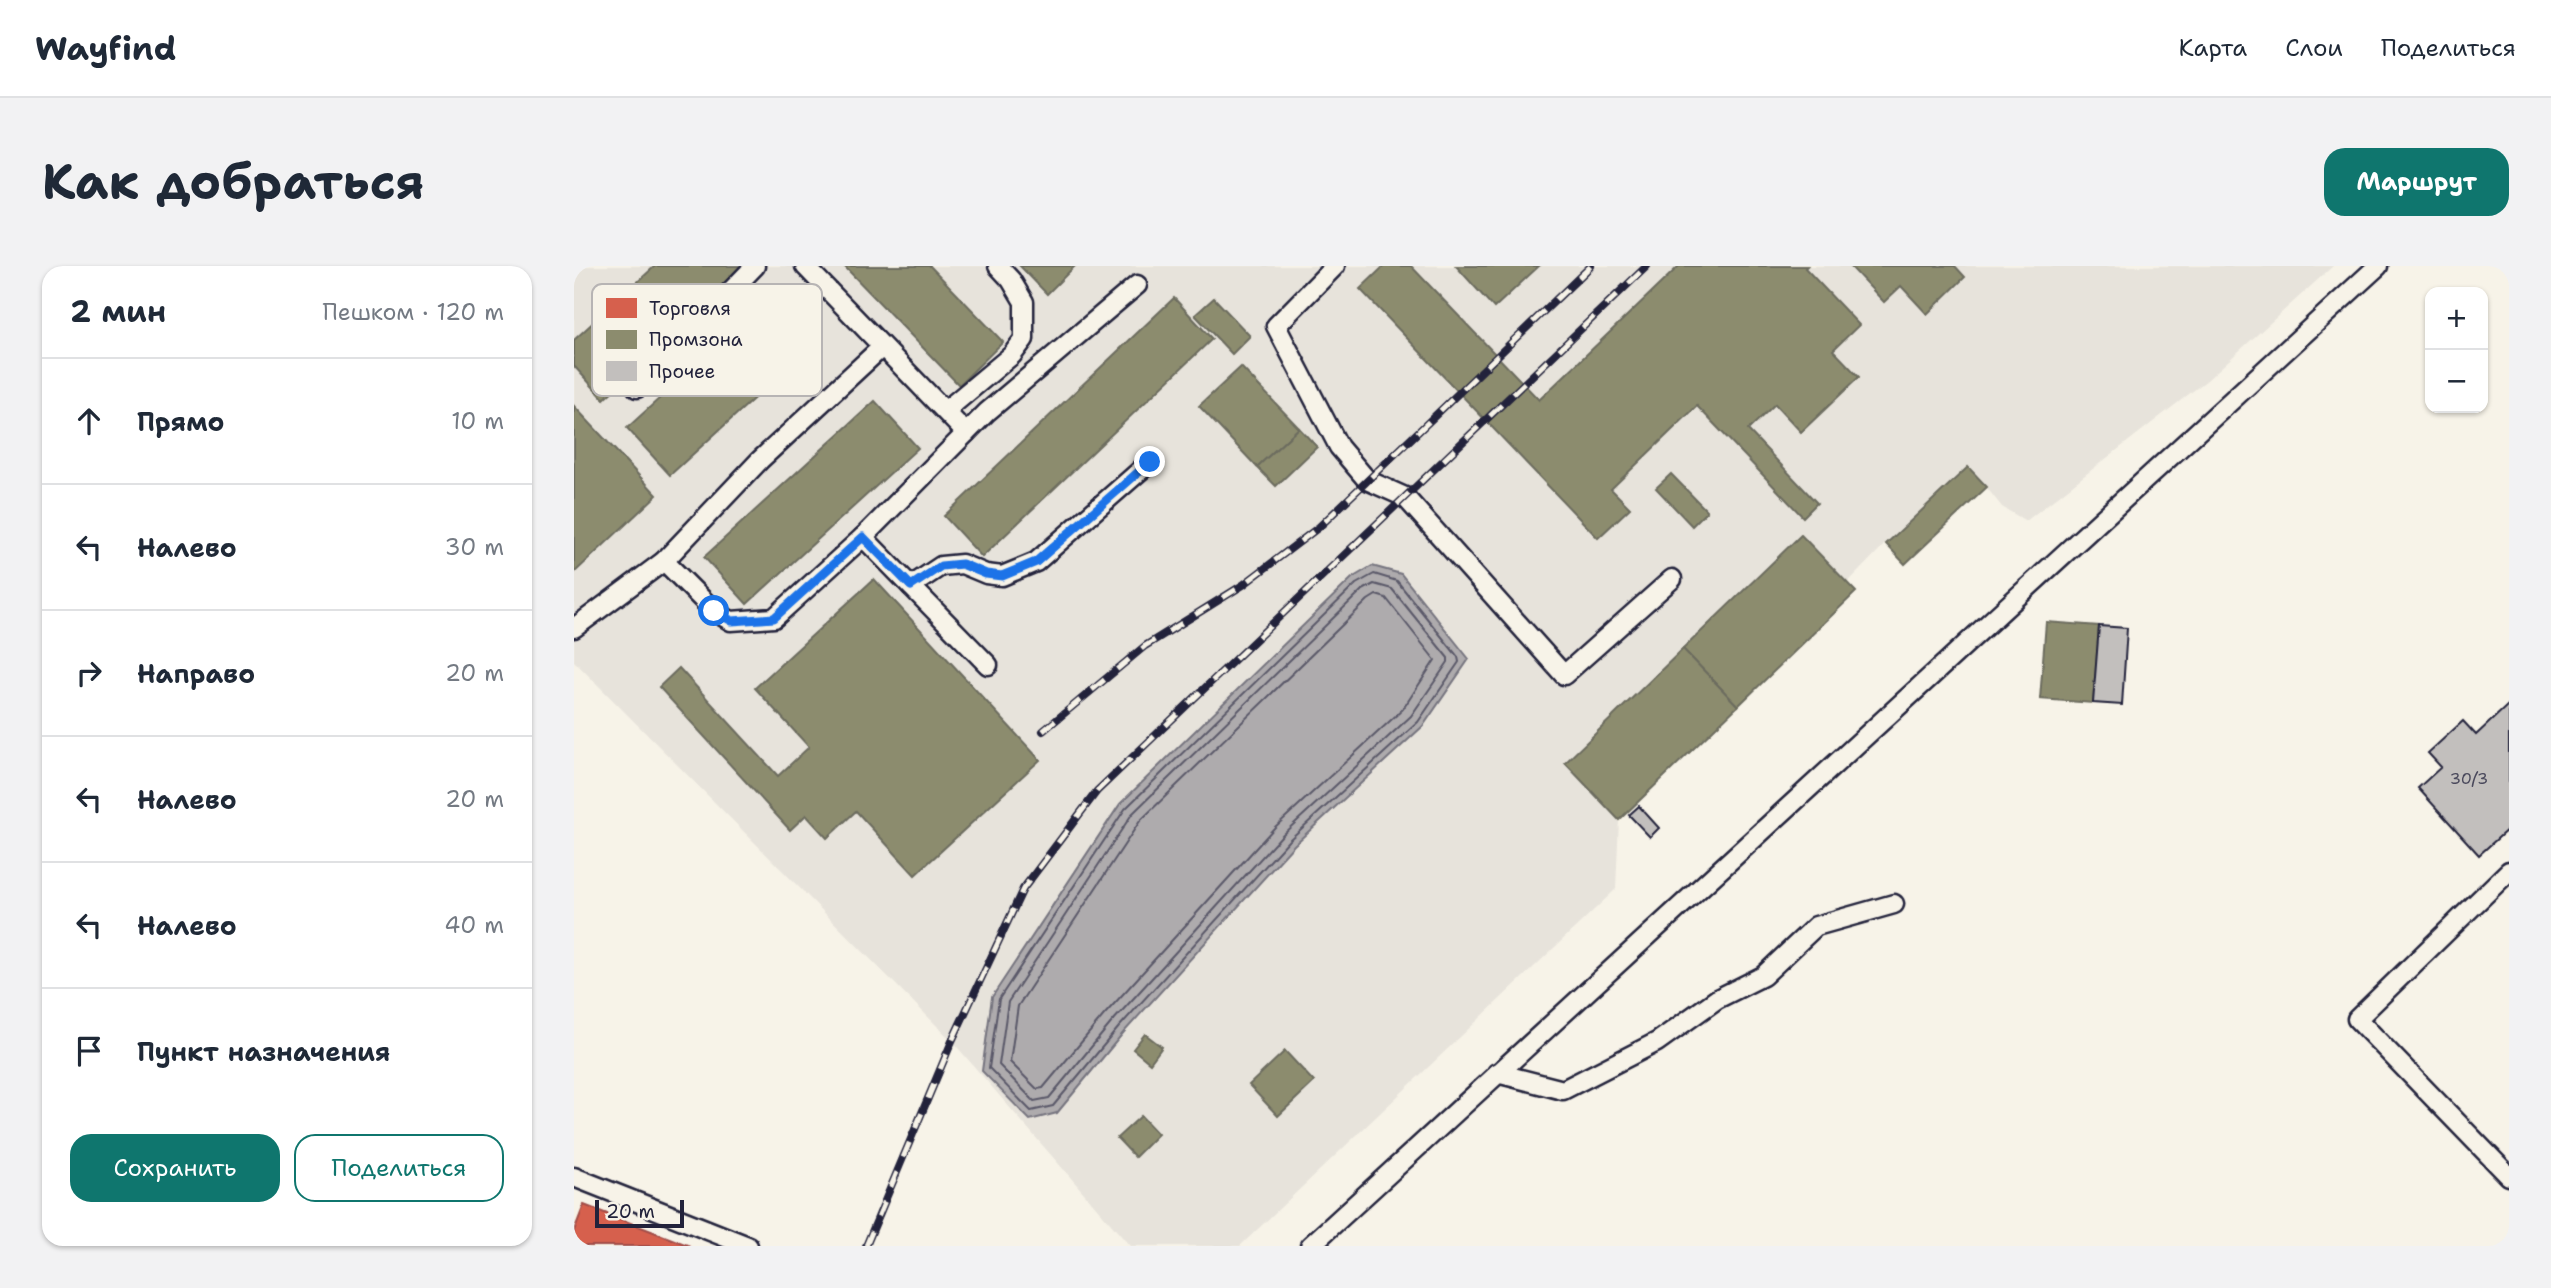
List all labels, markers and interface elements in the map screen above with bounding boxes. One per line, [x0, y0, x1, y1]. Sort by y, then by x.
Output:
text: Wayfind [35, 26, 176, 71]
text: Карта [2179, 32, 2247, 64]
text: Слои [2285, 32, 2343, 64]
text: Поделиться [2381, 32, 2516, 64]
button: Маршрут [2324, 148, 2509, 216]
text: Как добраться [42, 149, 424, 215]
legend [592, 284, 822, 396]
map controls [2425, 287, 2488, 413]
button: + [2425, 287, 2488, 350]
text: 2 мин [70, 291, 166, 332]
text: Торговля [649, 296, 731, 321]
text: Пешком · 120 m [323, 297, 504, 327]
text: Промзона [649, 327, 743, 352]
button: − [2425, 350, 2488, 413]
text: Прочее [649, 359, 715, 384]
icon: ahead [70, 402, 108, 440]
text: Прямо [137, 404, 225, 439]
text: 10 m [451, 406, 504, 436]
route end [1134, 446, 1165, 477]
icon: left [70, 528, 108, 566]
text: Налево [137, 530, 237, 565]
text: 30 m [445, 532, 504, 562]
route start [698, 595, 729, 626]
icon: right [70, 654, 108, 692]
text: Направо [137, 656, 255, 691]
text: 20 m [445, 658, 504, 688]
house number: 30/3 [2450, 768, 2488, 789]
icon: left [70, 780, 108, 818]
text: Налево [137, 782, 237, 817]
text: 20 m [445, 784, 504, 814]
icon: left [70, 906, 108, 944]
text: Налево [137, 908, 237, 943]
text: 40 m [444, 910, 504, 940]
icon: arrive [70, 1032, 108, 1070]
text: Пункт назначения [137, 1034, 390, 1069]
button: Сохранить [70, 1134, 280, 1202]
button: Поделиться [294, 1134, 504, 1202]
scale bar [595, 1197, 684, 1229]
text: 20 m [606, 1199, 655, 1224]

